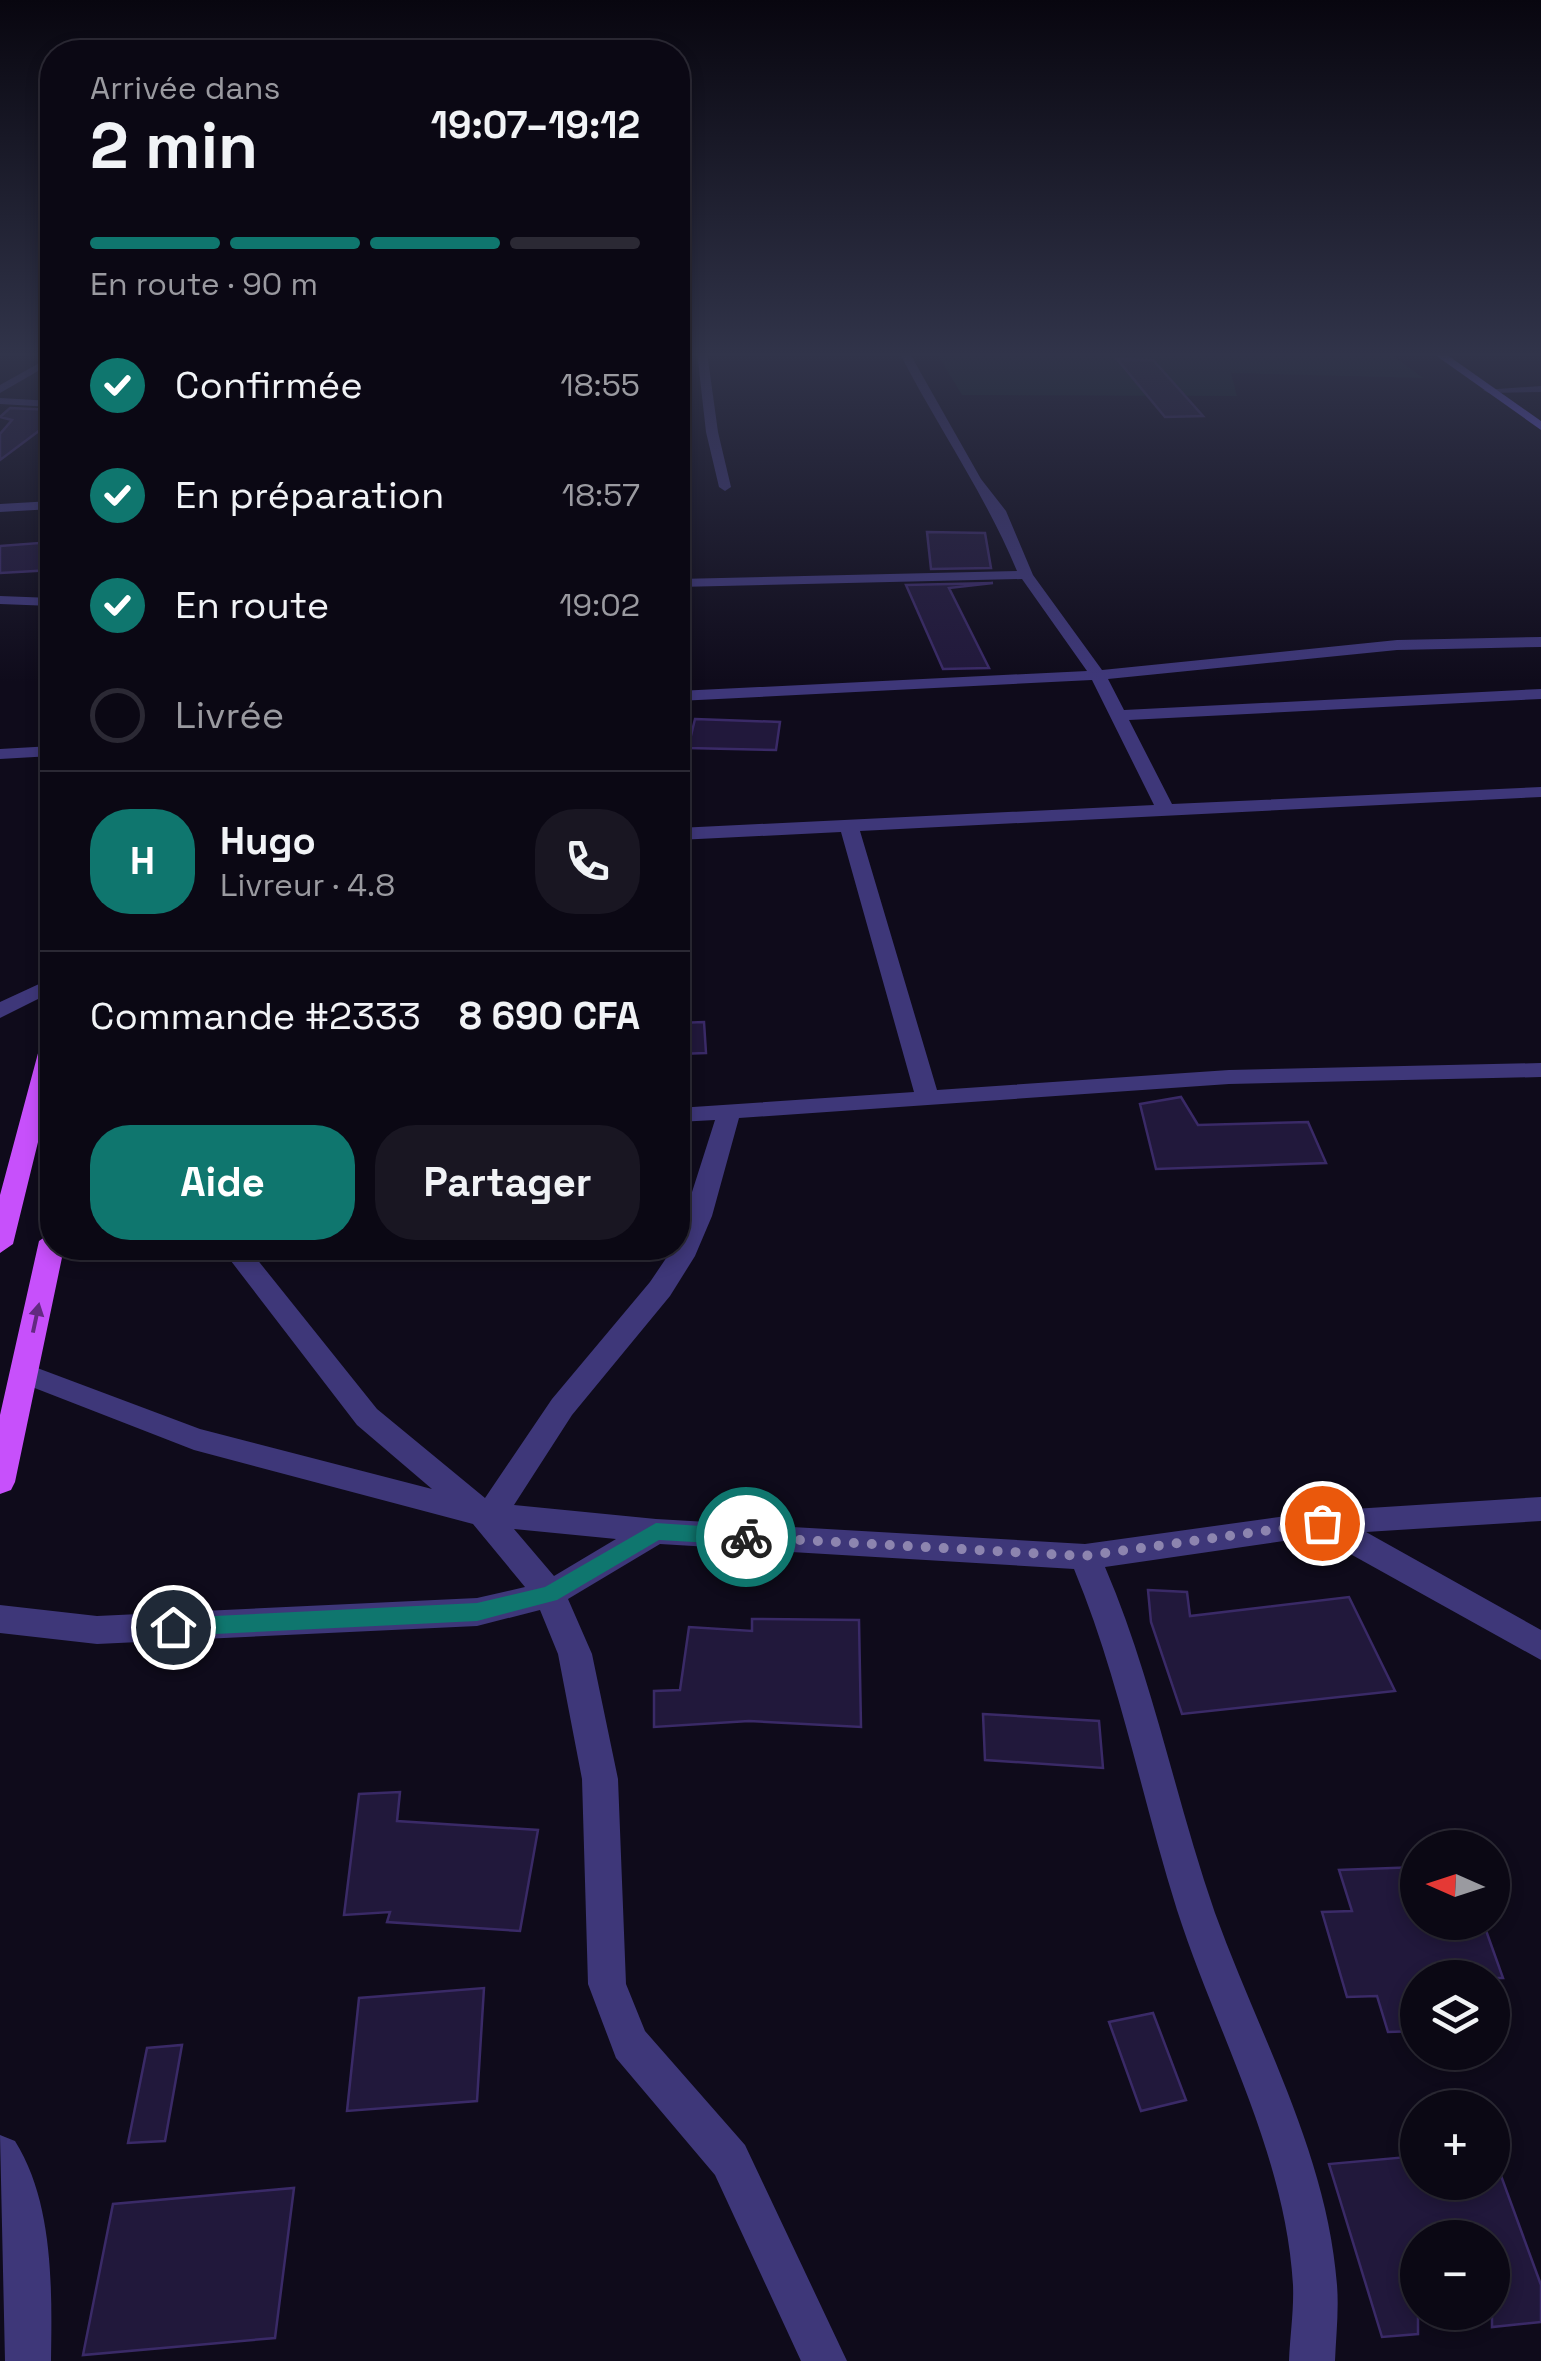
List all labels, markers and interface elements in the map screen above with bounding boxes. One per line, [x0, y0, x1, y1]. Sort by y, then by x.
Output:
text: Arrivée dans [90, 68, 280, 108]
text: 19:07–19:12 [431, 101, 640, 149]
text: 2 min [90, 104, 258, 187]
text: En route · 90 m [90, 264, 318, 304]
icon: check [90, 358, 145, 413]
text: Confirmée [175, 361, 363, 409]
text: 18:55 [560, 365, 640, 405]
icon: check [90, 468, 145, 523]
text: En préparation [175, 471, 444, 519]
text: 18:57 [562, 475, 640, 515]
icon: check [90, 578, 145, 633]
text: En route [175, 581, 329, 629]
text: 19:02 [559, 585, 640, 625]
text: Livrée [175, 691, 284, 739]
button: phone [535, 809, 640, 914]
text: Hugo [220, 817, 316, 865]
text: H [130, 837, 155, 885]
text: Livreur · 4.8 [220, 865, 395, 905]
text: Commande #2333 [90, 992, 421, 1040]
text: 8 690 CFA [459, 992, 640, 1040]
button: Aide [90, 1125, 355, 1240]
button: Partager [375, 1125, 640, 1240]
one-way arrow [29, 1302, 44, 1333]
pin [1280, 1481, 1365, 1566]
courier [696, 1487, 796, 1587]
icon: bag [1295, 1496, 1350, 1551]
icon: bike [719, 1510, 774, 1565]
pin [131, 1585, 216, 1670]
icon: home [146, 1600, 201, 1655]
north arrow [1400, 1830, 1510, 1940]
map controls [1400, 1830, 1510, 2330]
button: layers [1400, 1960, 1510, 2070]
button: + [1400, 2090, 1510, 2200]
button: − [1400, 2220, 1510, 2330]

